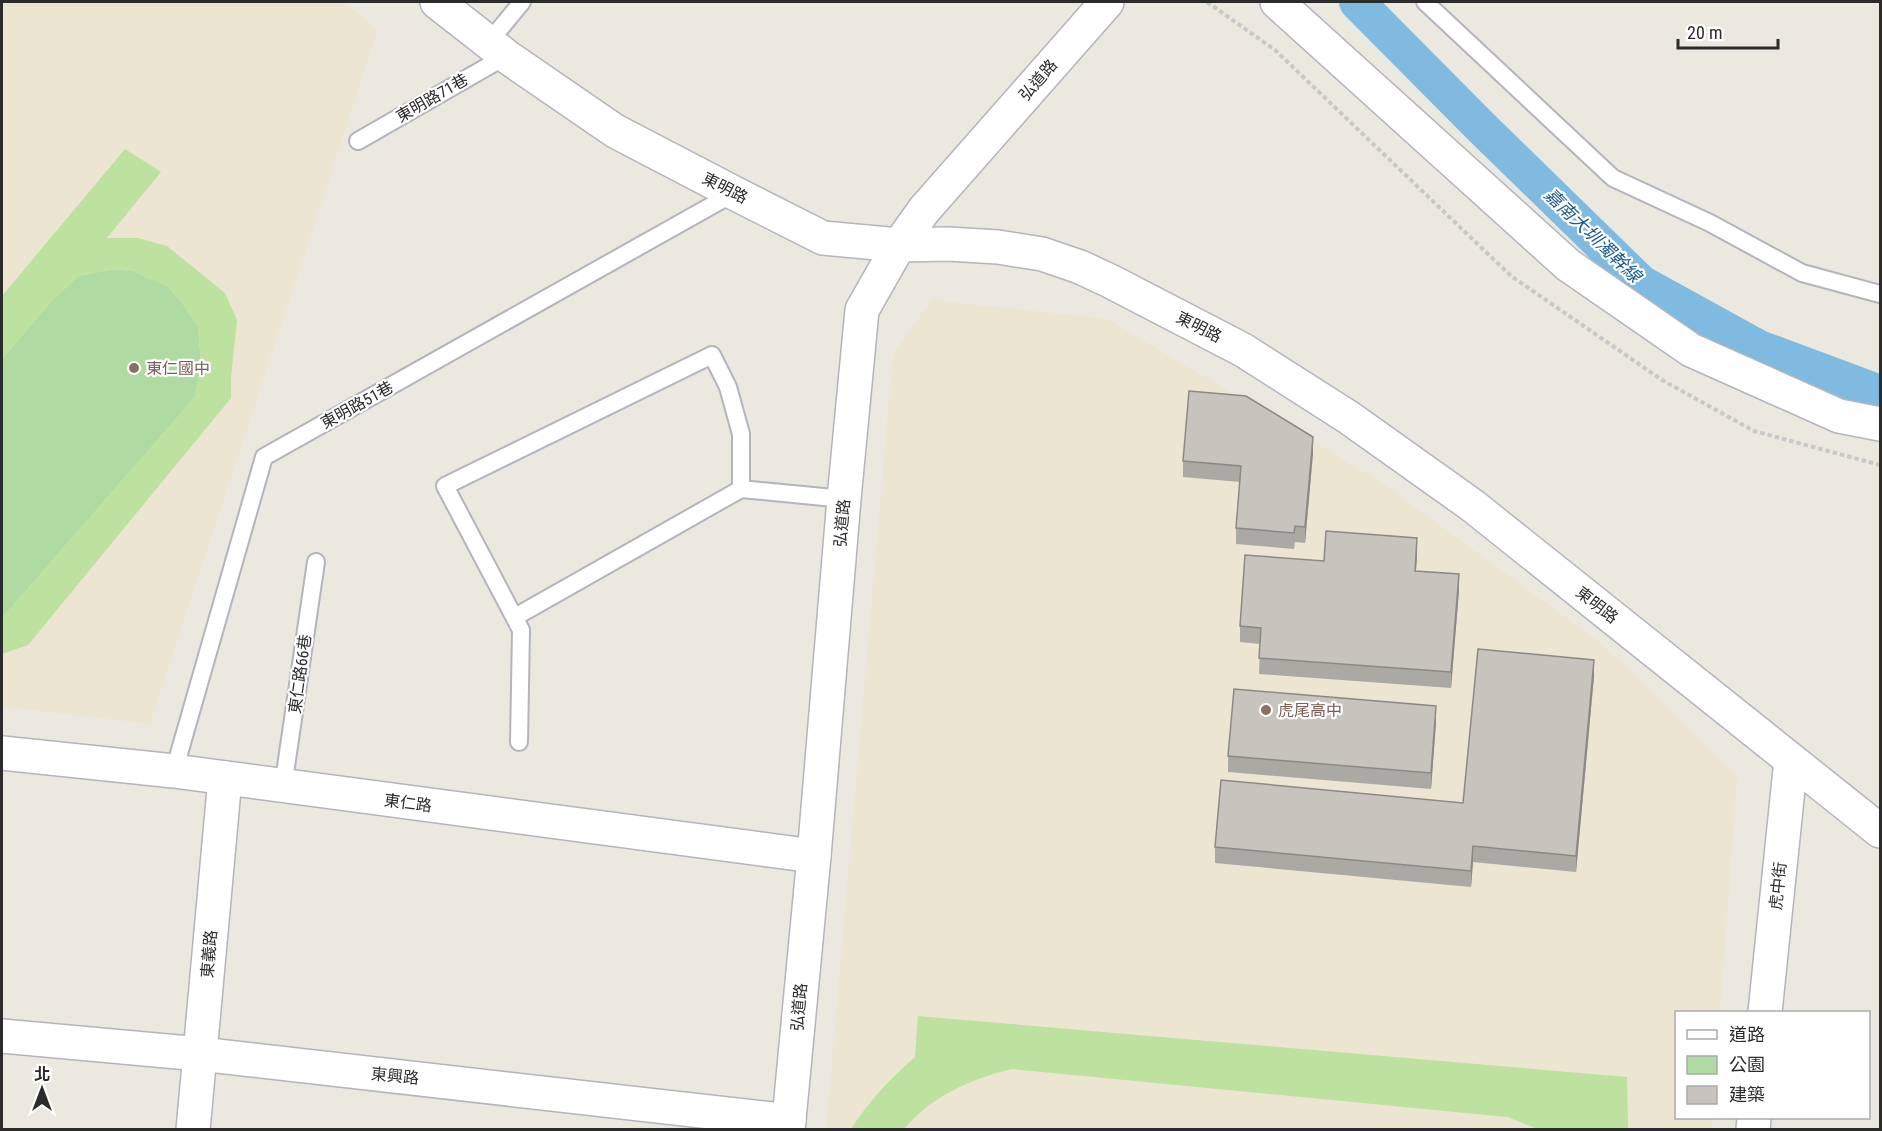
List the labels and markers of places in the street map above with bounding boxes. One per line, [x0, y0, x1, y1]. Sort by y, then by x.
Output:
place label: 東仁國中 [146, 359, 210, 378]
marker: 東仁國中 [127, 361, 141, 375]
place label: 虎尾高中 [1278, 701, 1342, 720]
marker: 虎尾高中 [1259, 703, 1273, 717]

